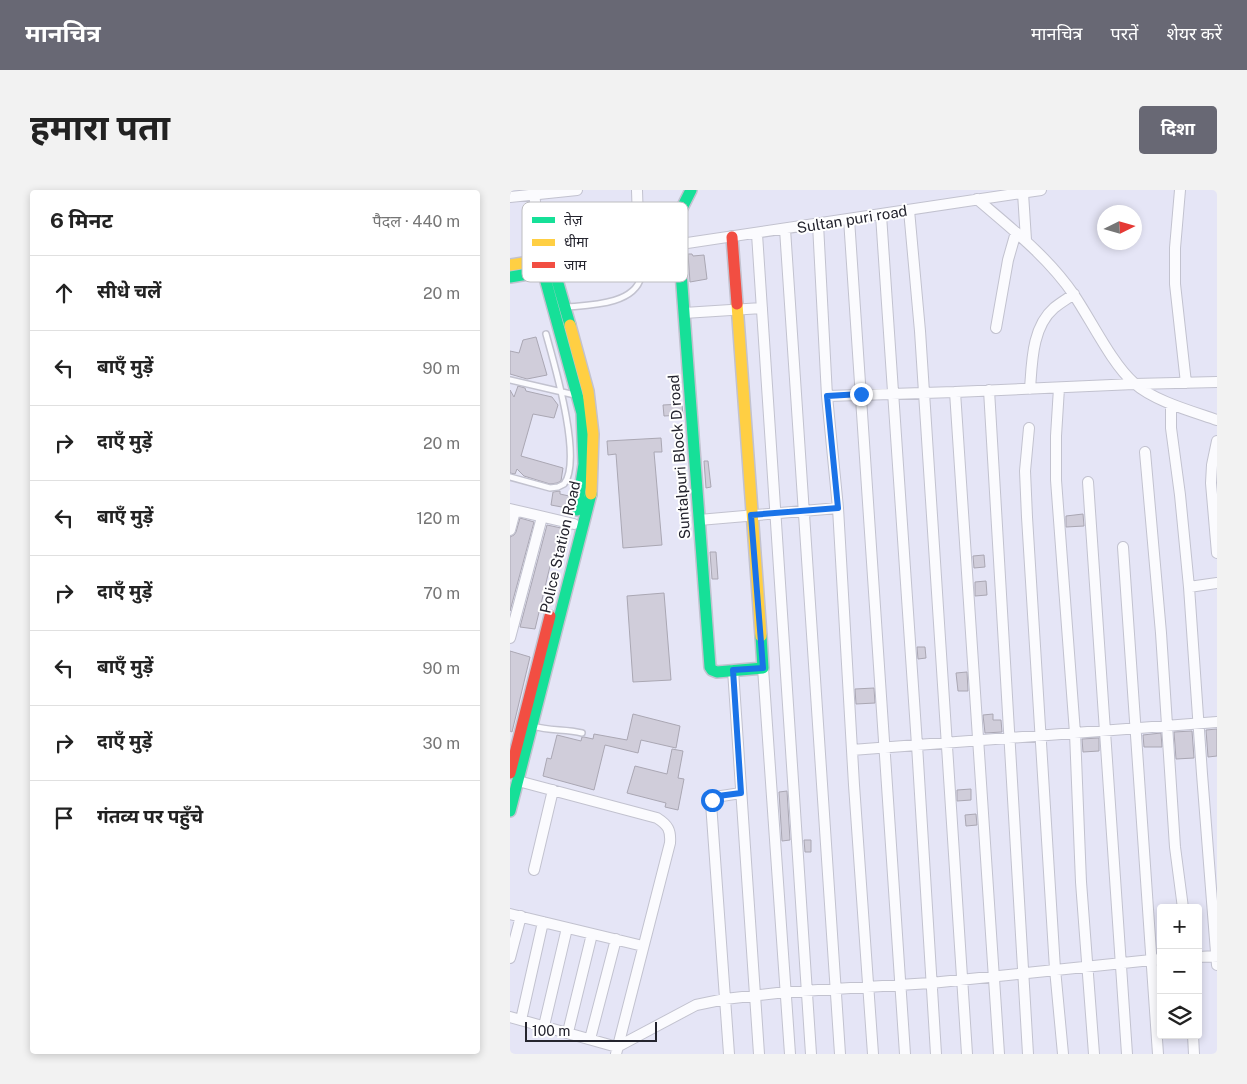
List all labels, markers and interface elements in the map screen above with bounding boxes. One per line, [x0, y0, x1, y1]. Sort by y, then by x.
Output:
text: मानचित्र [25, 19, 101, 47]
text: मानचित्र [1031, 23, 1083, 44]
text: परतें [1111, 23, 1138, 44]
text: शेयर करें [1166, 23, 1222, 44]
button: दिशा [1139, 106, 1217, 154]
text: हमारा पता [30, 107, 170, 148]
legend [522, 202, 688, 282]
street label: Sultan puri road [796, 202, 908, 236]
north arrow [1097, 205, 1142, 250]
text: 6 मिनट [50, 208, 113, 233]
text: तेज़ [564, 211, 583, 228]
text: पैदल · 440 m [373, 212, 460, 231]
text: धीमा [564, 234, 589, 250]
text: जाम [564, 257, 587, 273]
icon: ahead [50, 279, 78, 307]
text: सीधे चलें [97, 280, 161, 302]
text: 20 m [423, 284, 460, 303]
icon: left [50, 354, 78, 382]
text: बाएँ मुड़ें [97, 355, 153, 377]
text: 90 m [423, 359, 460, 378]
street label: Suntalpuri Block D road [665, 374, 693, 540]
route end [850, 383, 873, 406]
icon: right [50, 429, 78, 457]
text: दाएँ मुड़ें [97, 430, 152, 452]
text: 20 m [423, 434, 460, 453]
street label: Police Station Road [536, 479, 584, 615]
icon: left [50, 504, 78, 532]
text: बाएँ मुड़ें [97, 505, 153, 527]
text: 120 m [416, 509, 460, 528]
icon: right [50, 579, 78, 607]
text: दाएँ मुड़ें [97, 580, 152, 602]
text: 70 m [423, 584, 460, 603]
icon: left [50, 654, 78, 682]
text: बाएँ मुड़ें [97, 655, 153, 677]
text: 90 m [423, 659, 460, 678]
icon: right [50, 729, 78, 757]
text: दाएँ मुड़ें [97, 730, 152, 752]
text: 30 m [423, 734, 460, 753]
route start [701, 789, 724, 812]
icon: arrive [50, 804, 78, 832]
text: गंतव्य पर पहुँचे [97, 805, 203, 827]
map controls [1157, 904, 1202, 1039]
button: + [1157, 904, 1202, 949]
button: − [1157, 949, 1202, 994]
button: layers [1157, 994, 1202, 1039]
scale bar [525, 1019, 658, 1042]
text: 100 m [532, 1023, 570, 1039]

